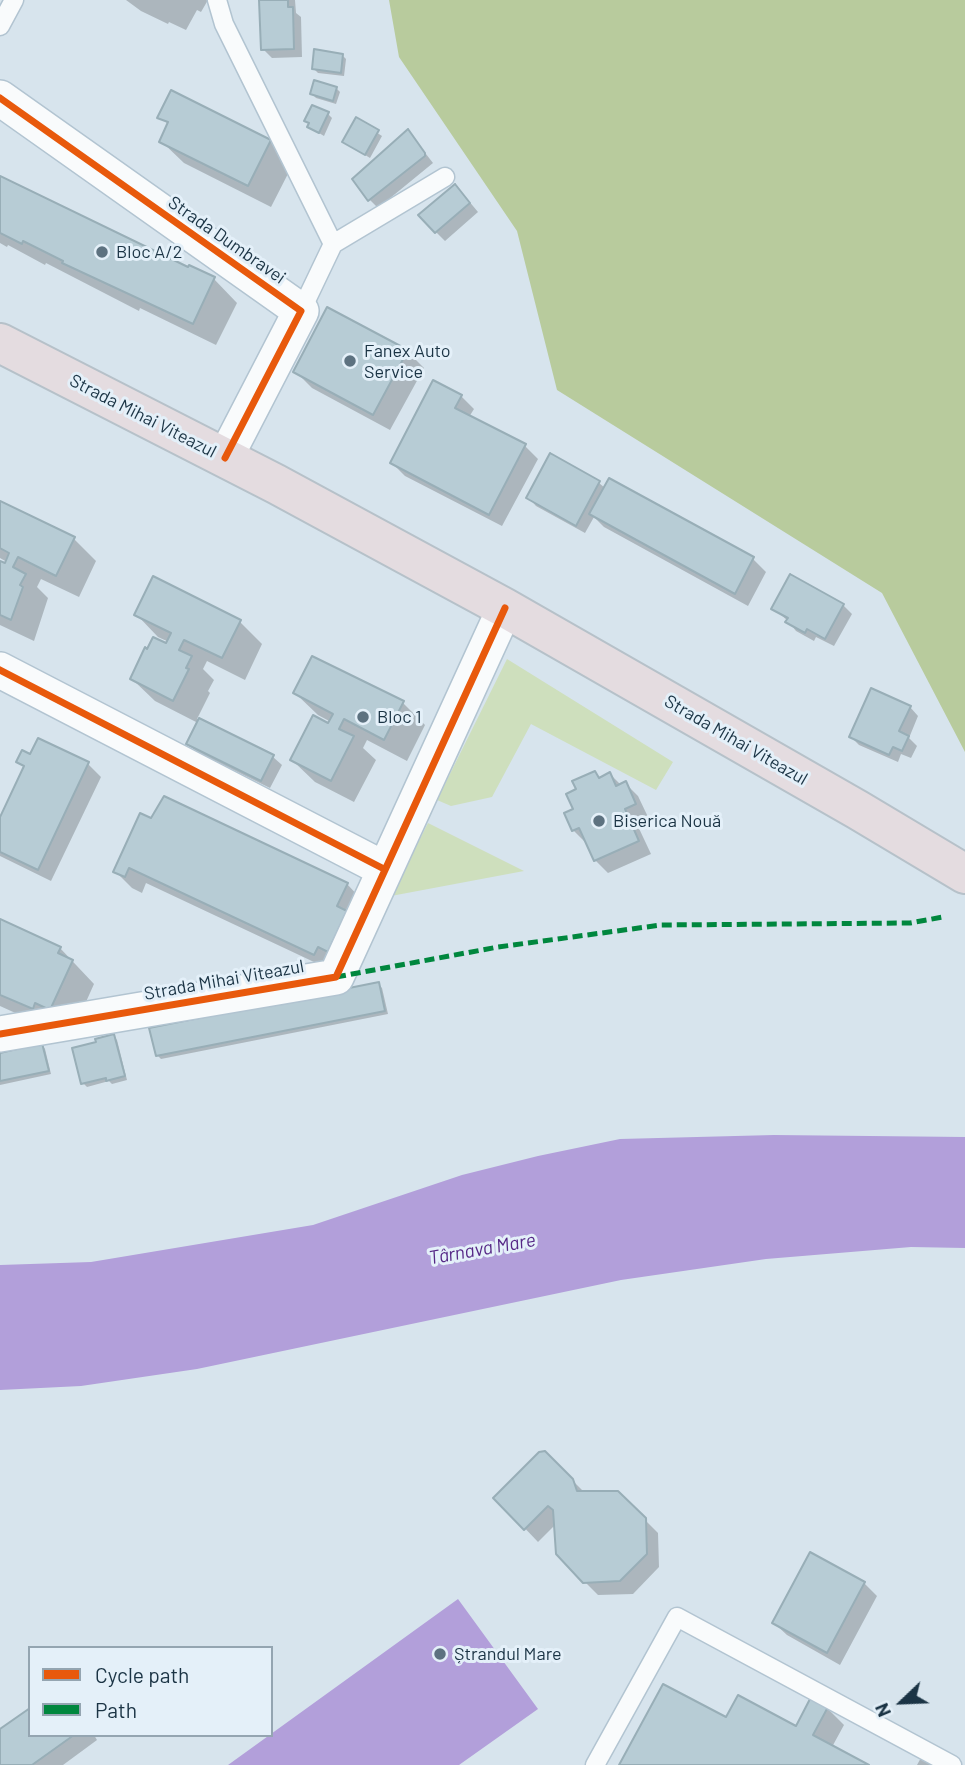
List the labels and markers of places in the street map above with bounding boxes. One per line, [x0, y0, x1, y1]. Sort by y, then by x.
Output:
place label: Bloc A/2 [116, 241, 182, 263]
marker: Bloc A/2 [94, 244, 110, 260]
place label: Fanex Auto Service [364, 340, 451, 382]
marker: Fanex Auto Service [342, 353, 358, 369]
place label: Bloc 1 [377, 706, 421, 728]
marker: Bloc 1 [355, 709, 371, 725]
place label: Biserica Nouă [613, 810, 721, 832]
marker: Biserica Nouă [591, 813, 607, 829]
place label: Ștrandul Mare [454, 1643, 562, 1665]
marker: Ștrandul Mare [432, 1646, 448, 1662]

